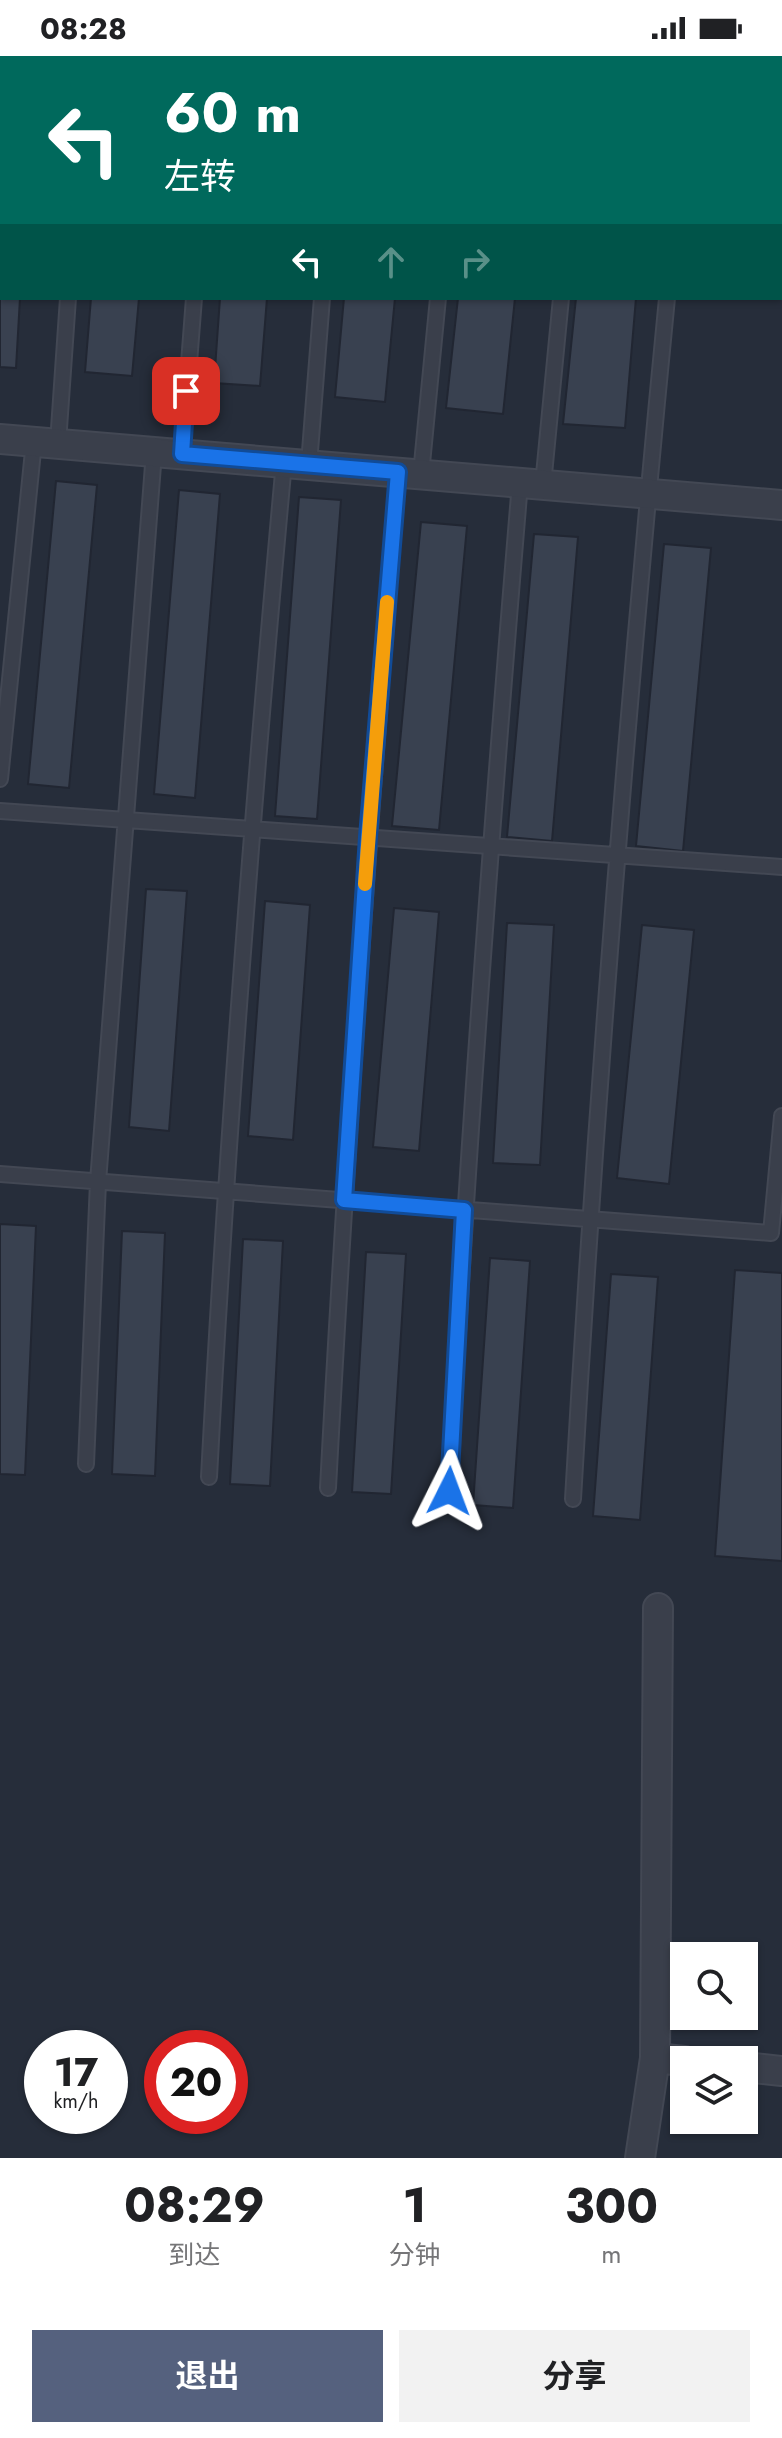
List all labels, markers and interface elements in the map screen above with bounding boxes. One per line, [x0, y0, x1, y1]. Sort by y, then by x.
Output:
text: 08:28 [40, 7, 127, 50]
text: 60 m [164, 72, 301, 153]
icon: left [32, 88, 136, 192]
text: 左转 [164, 150, 236, 202]
icon: left [285, 240, 329, 284]
icon: ahead [369, 240, 413, 284]
icon: right [453, 240, 497, 284]
pin [152, 357, 220, 425]
icon: arrive [164, 369, 208, 413]
position arrow [407, 1449, 491, 1533]
map controls [670, 1942, 758, 2134]
button: search [670, 1942, 758, 2030]
speed limit sign: 20 [144, 2030, 248, 2134]
text: 17 [54, 2043, 98, 2101]
button: layers [670, 2046, 758, 2134]
text: km/h [53, 2087, 99, 2116]
text: 08:29 [124, 2171, 265, 2240]
text: 1 [403, 2171, 427, 2240]
text: 300 [565, 2172, 658, 2241]
text: m [601, 2235, 622, 2273]
text: 到达 [168, 2236, 220, 2274]
text: 分钟 [389, 2236, 441, 2274]
button: 退出 [32, 2330, 383, 2422]
button: 分享 [399, 2330, 750, 2422]

